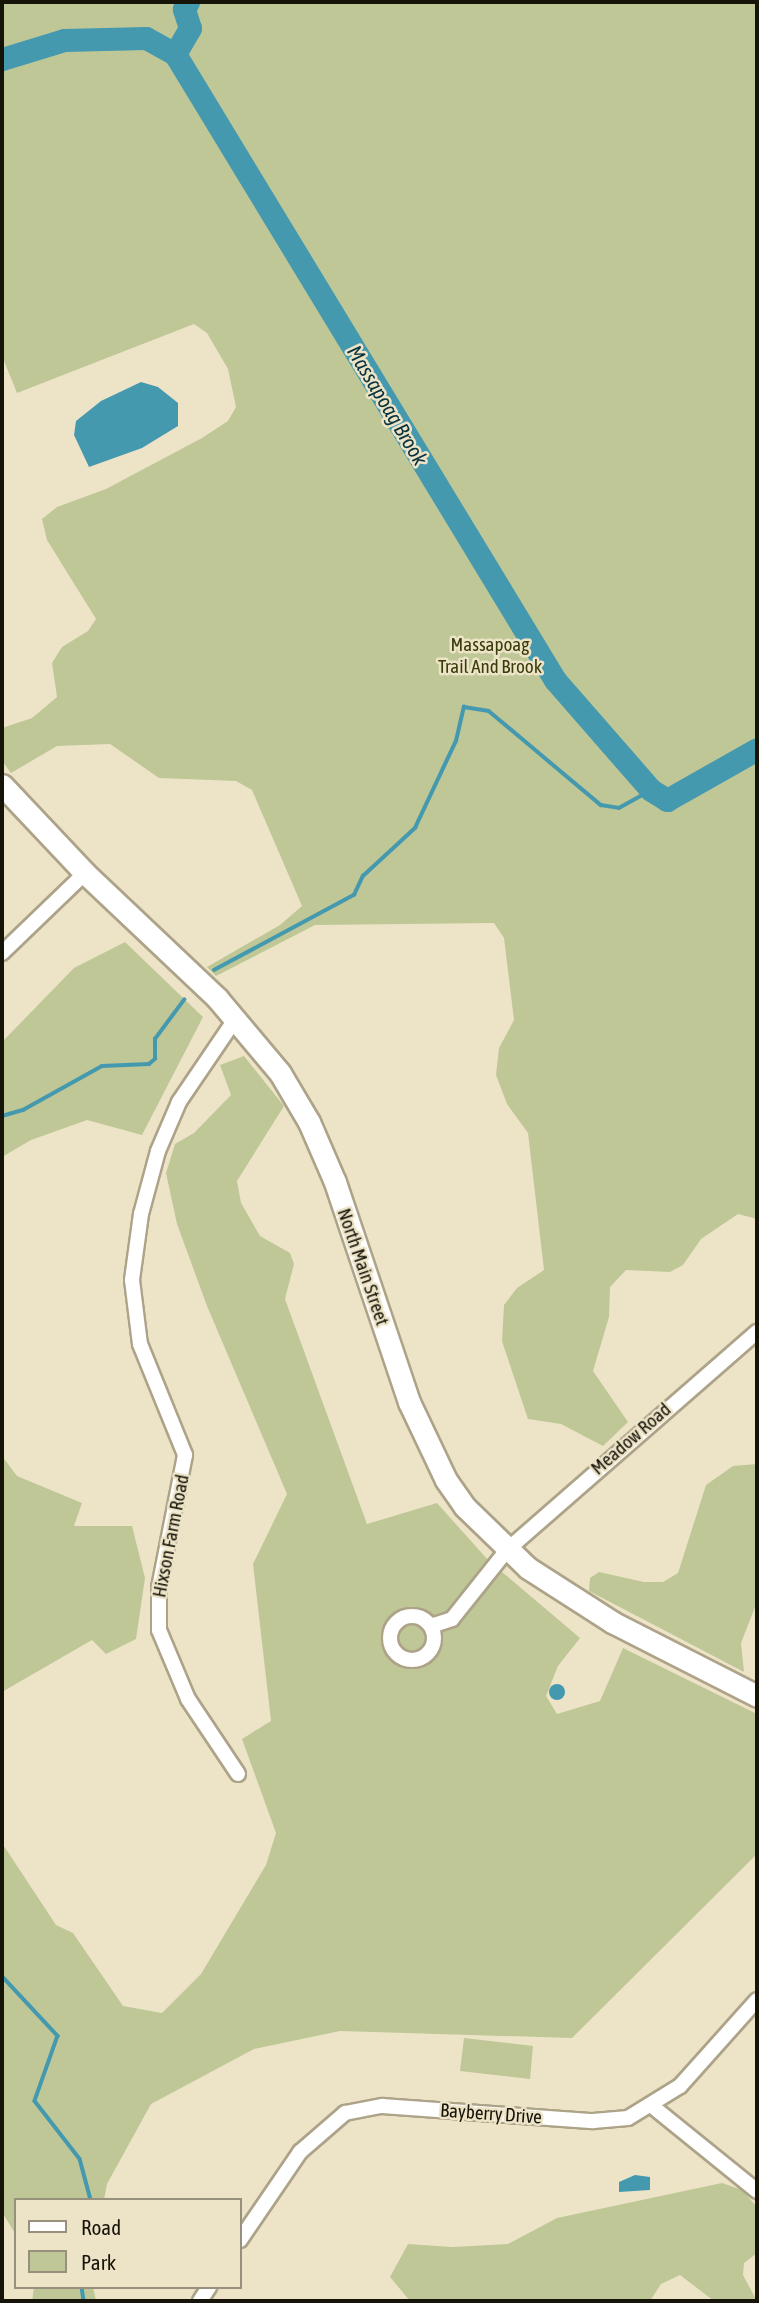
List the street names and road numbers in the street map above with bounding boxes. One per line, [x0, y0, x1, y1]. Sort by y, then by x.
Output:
street label: North Main Street [332, 1205, 394, 1329]
street label: Meadow Road [586, 1398, 676, 1480]
street label: Hixson Farm Road [148, 1473, 194, 1599]
street label: Bayberry Drive [439, 2099, 543, 2129]

